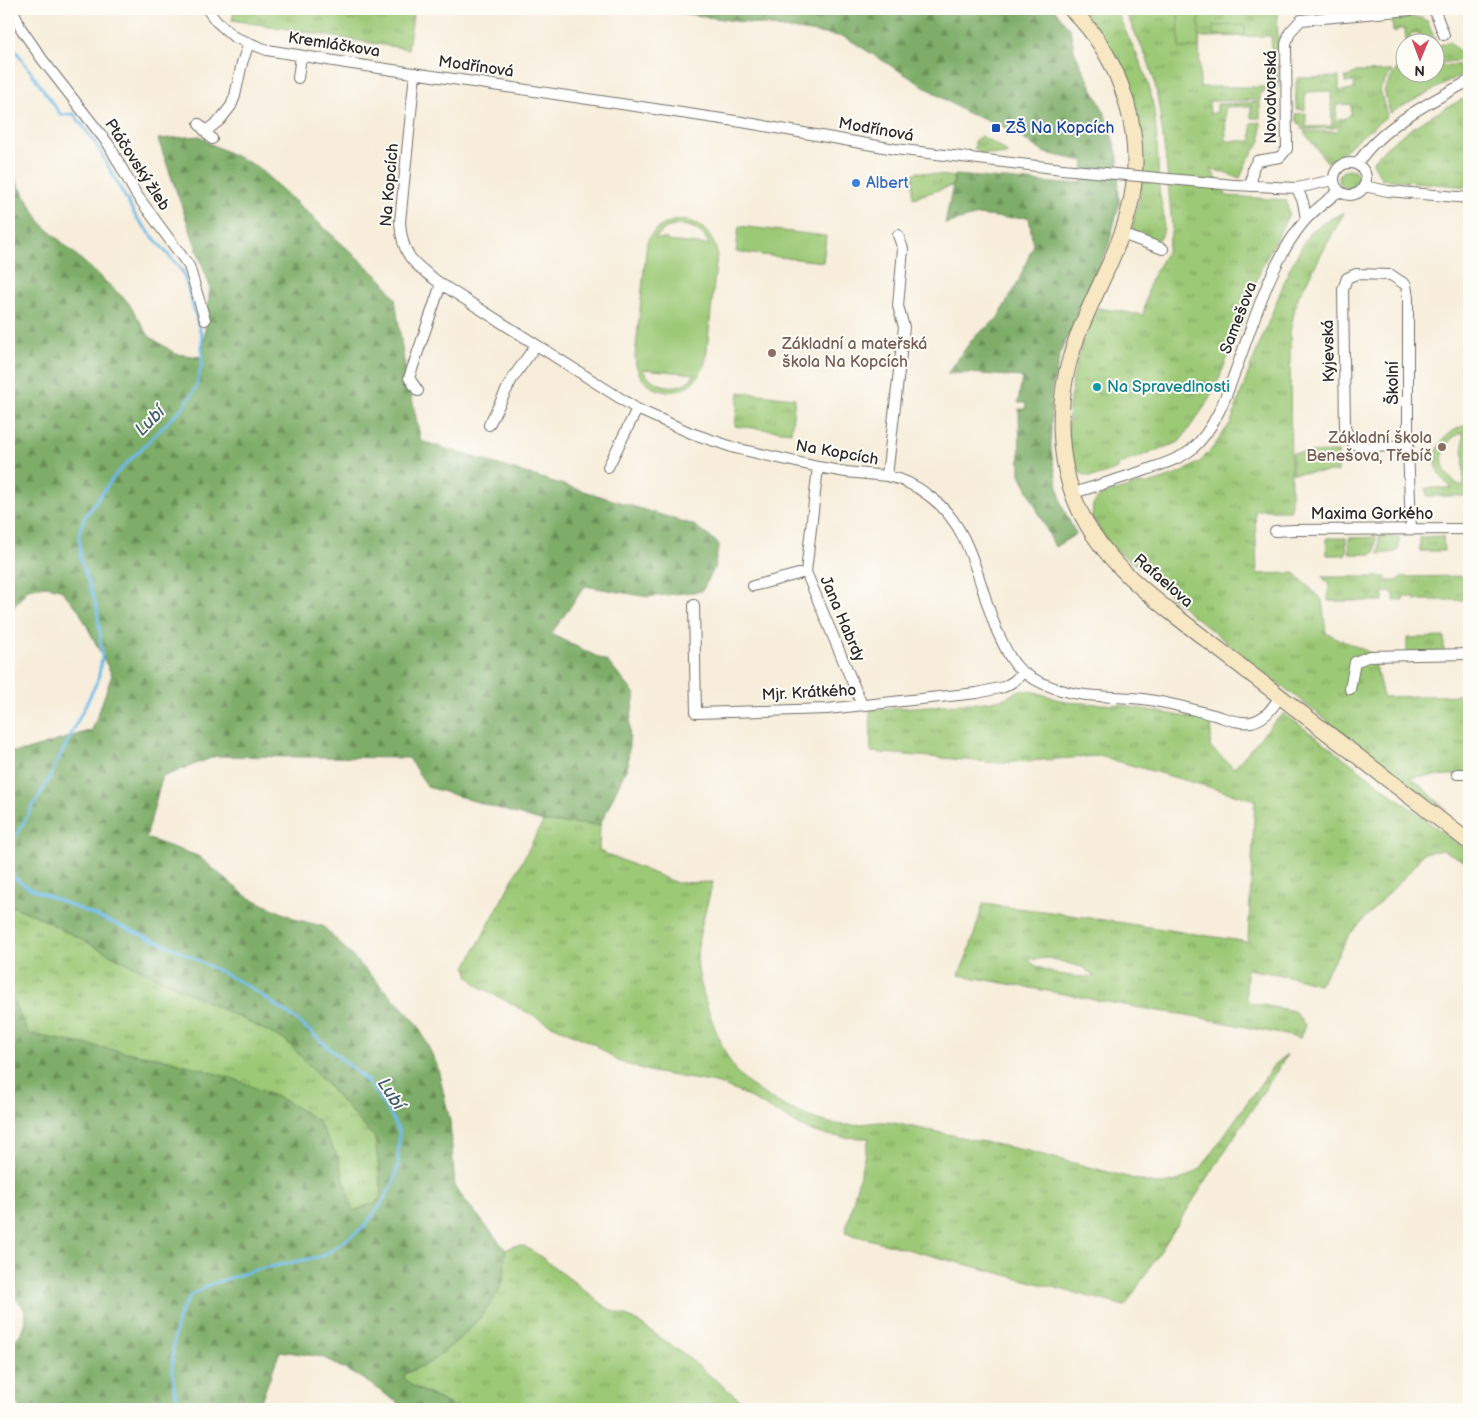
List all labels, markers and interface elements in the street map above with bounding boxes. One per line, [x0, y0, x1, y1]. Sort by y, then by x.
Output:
street label: Kremláčkova [287, 28, 381, 62]
north arrow [1396, 32, 1446, 82]
street label: Novodvorská [1262, 50, 1281, 144]
street label: Modřínová [437, 52, 515, 82]
text: N [1414, 62, 1425, 79]
street label: Modřínová [837, 114, 915, 146]
street label: Ptáčovský žleb [100, 116, 174, 214]
place label: ZŠ Na Kopcích [1005, 117, 1115, 138]
marker: ZŠ Na Kopcích [990, 122, 1002, 134]
street label: Na Kopcích [377, 142, 403, 227]
place label: Albert [866, 174, 909, 193]
marker: Albert [850, 177, 862, 189]
street label: Samešova [1217, 279, 1261, 357]
street label: Kyjevská [1319, 319, 1339, 383]
place label: Základní a mateřská škola Na Kopcích [781, 335, 927, 372]
marker: Základní a mateřská škola Na Kopcích [766, 347, 778, 359]
street label: Školní [1382, 361, 1403, 405]
place label: Na Spravedlnosti [1107, 378, 1230, 397]
marker: Na Spravedlnosti [1091, 381, 1103, 393]
water label: Lubí [131, 400, 171, 440]
place label: Základní škola Benešova, Třebíč [1306, 429, 1432, 466]
street label: Na Kopcích [794, 436, 880, 470]
marker: Základní škola Benešova, Třebíč [1436, 441, 1448, 453]
street label: Maxima Gorkého [1311, 505, 1433, 524]
street label: Rafaelova [1129, 550, 1197, 612]
street label: Jana Habrdy [815, 573, 869, 665]
street label: Mjr. Krátkého [761, 681, 857, 705]
water label: Lubí [373, 1074, 411, 1116]

